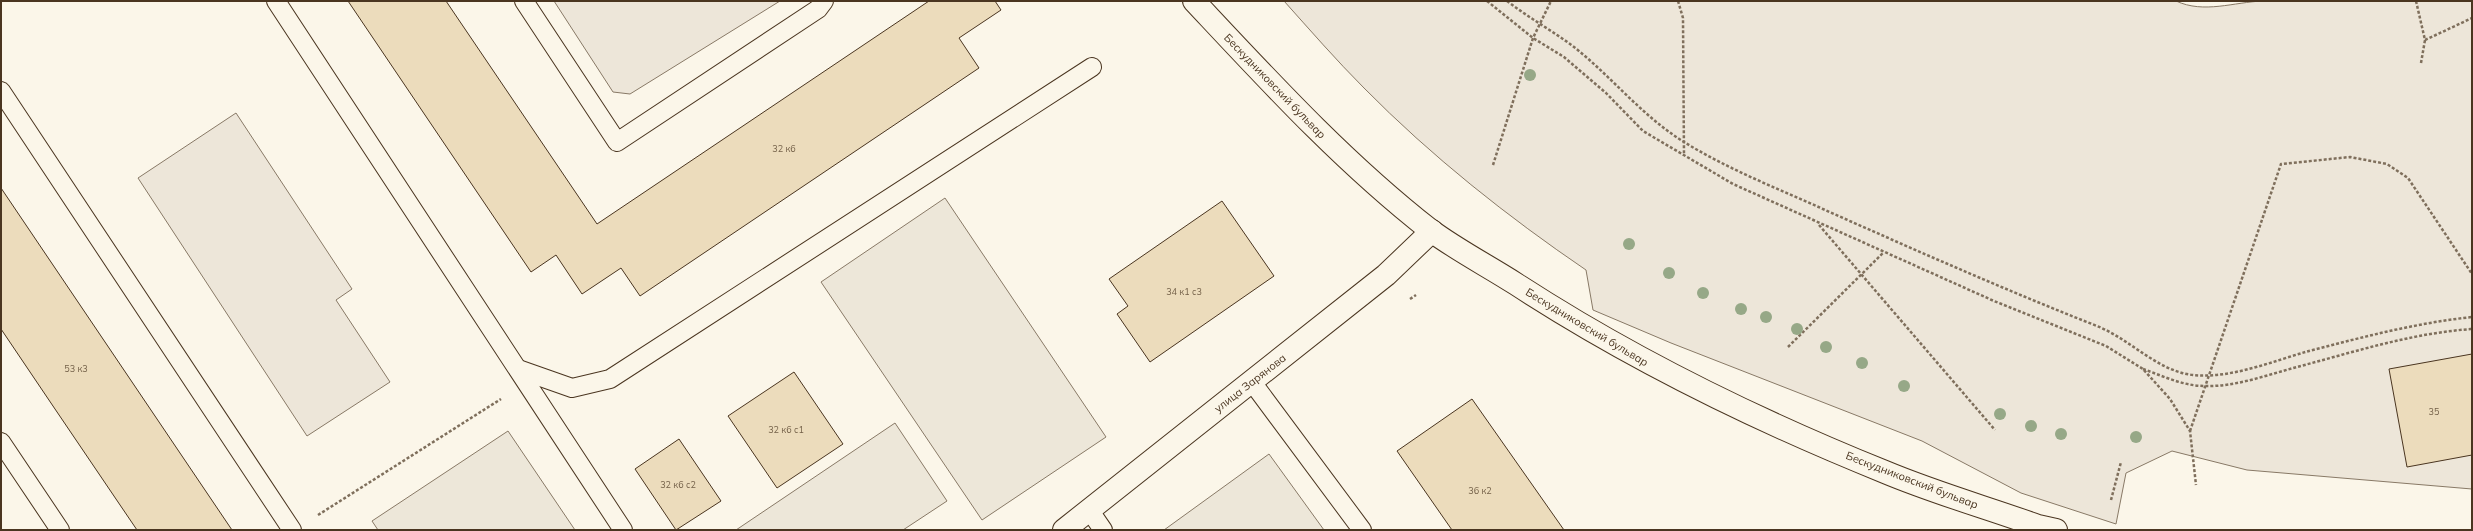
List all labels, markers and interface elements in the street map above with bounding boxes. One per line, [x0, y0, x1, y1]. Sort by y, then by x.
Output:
street label: Бескудниковский бульвар [1221, 31, 1329, 142]
house number: 32 к6 [772, 143, 796, 154]
street label: Бескудниковский бульвар [1523, 285, 1651, 369]
house number: 34 к1 с3 [1166, 286, 1202, 297]
street label: улица Зарянова [1211, 351, 1289, 415]
house number: 53 к3 [64, 363, 88, 374]
house number: 35 [2429, 406, 2440, 417]
house number: 32 к6 с1 [768, 424, 804, 435]
street label: Бескудниковский бульвар [1844, 448, 1980, 512]
house number: 32 к6 с2 [660, 479, 696, 490]
house number: 36 к2 [1468, 485, 1492, 496]

